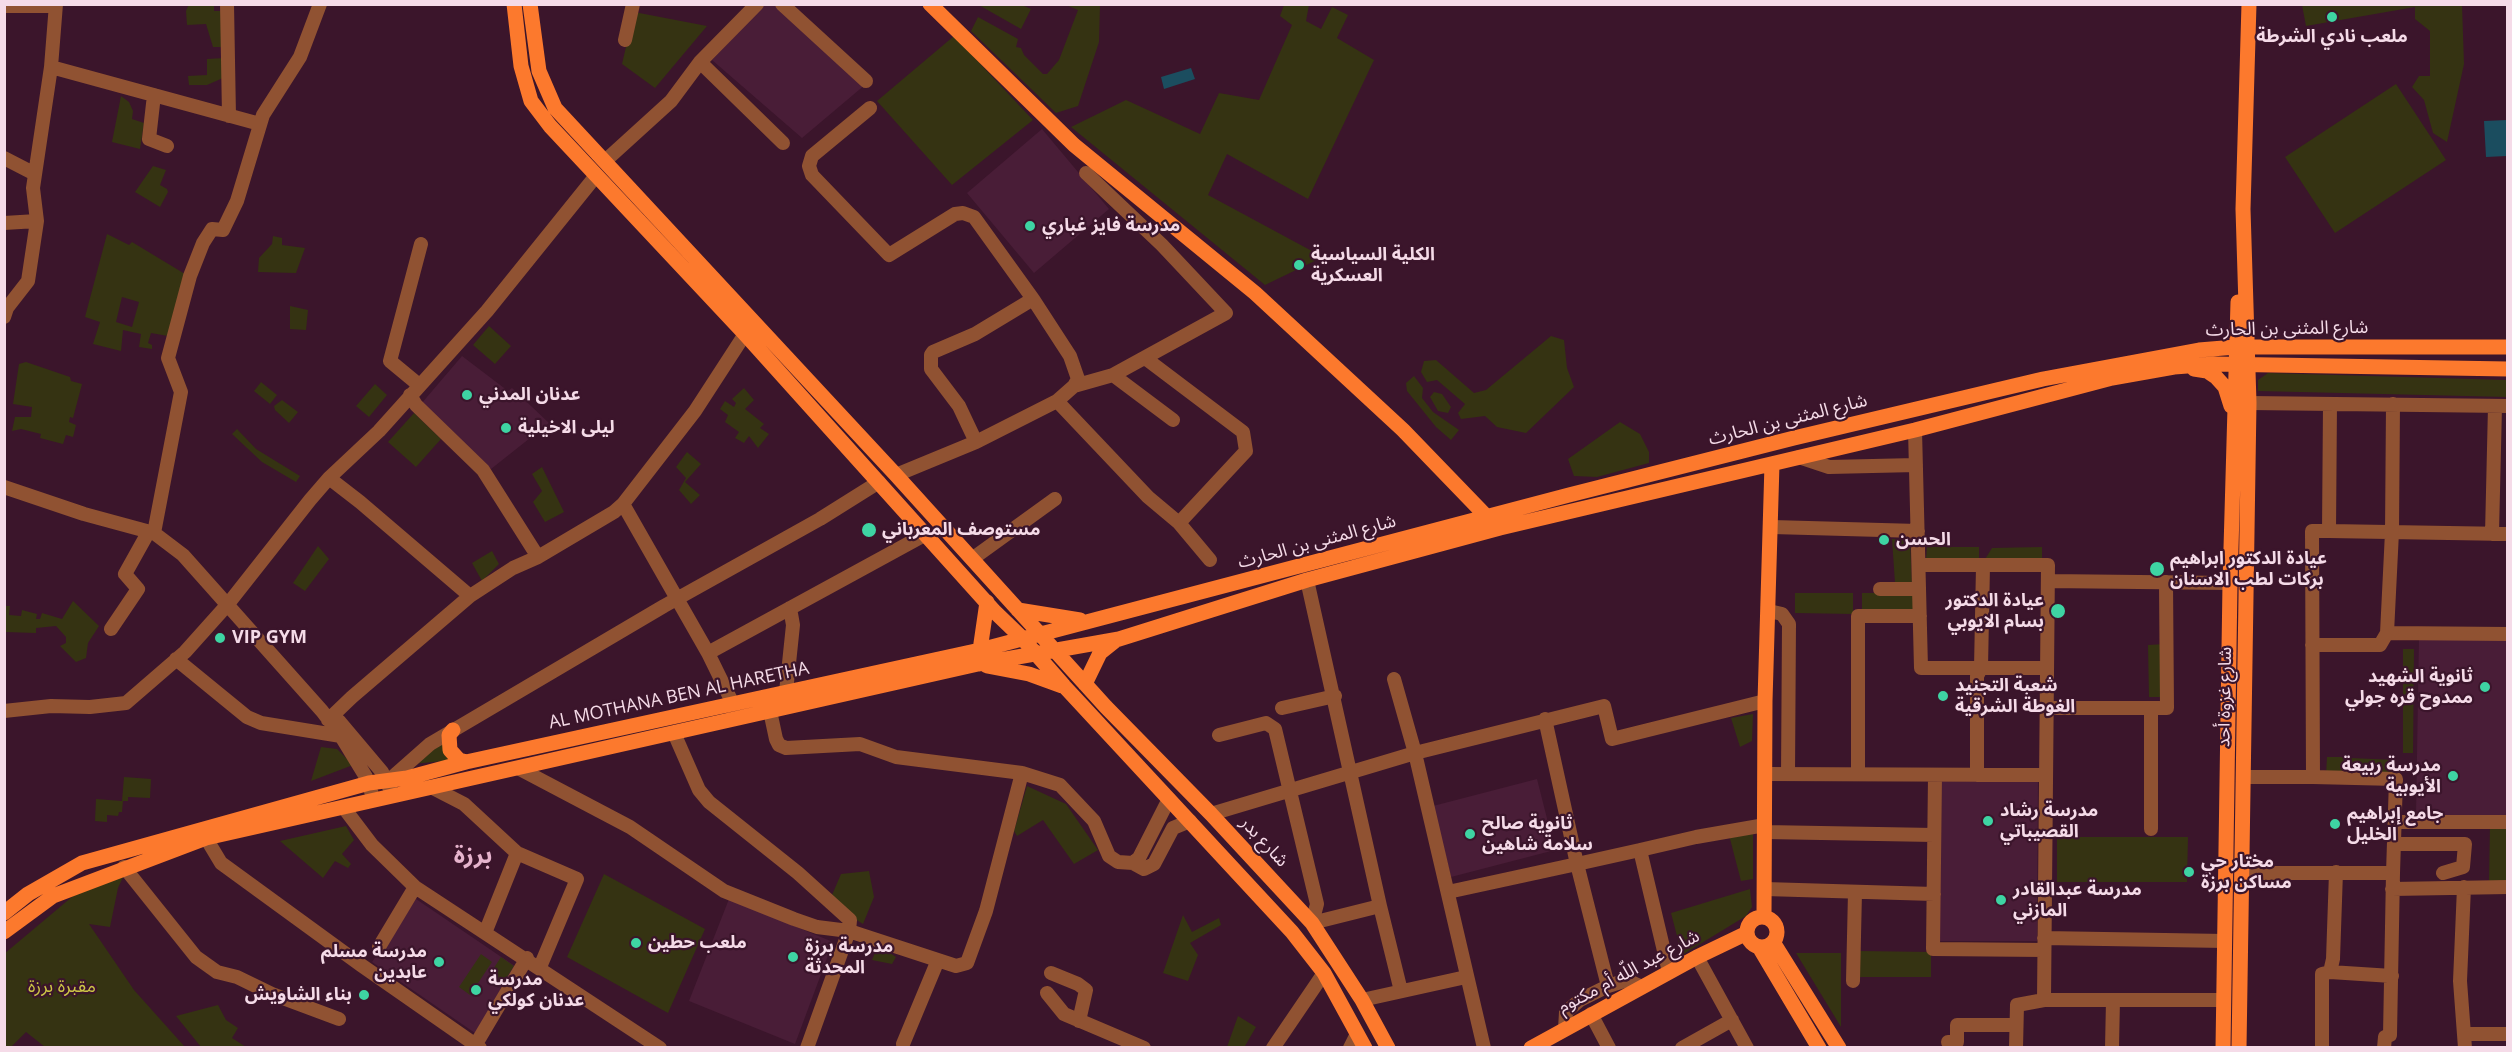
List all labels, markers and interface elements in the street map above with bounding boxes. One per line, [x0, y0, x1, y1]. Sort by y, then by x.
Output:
marker: ملعب نادي الشرطة [2325, 10, 2339, 24]
place label: ملعب نادي الشرطة [2256, 26, 2408, 48]
place label: مدرسة فايز غباري [1042, 215, 1180, 237]
marker: مدرسة فايز غباري [1023, 219, 1037, 233]
place label: الكلية السياسية العسكرية [1311, 244, 1435, 286]
marker: الكلية السياسية العسكرية [1292, 258, 1306, 272]
street label: شارع المثنى بن الحارث [2205, 317, 2369, 341]
place label: عدنان المدني [479, 384, 581, 406]
marker: عدنان المدني [460, 388, 474, 402]
street label: شارع المثنى بن الحارث [1706, 390, 1870, 450]
place label: ليلى الاخيلية [518, 417, 615, 439]
marker: ليلى الاخيلية [499, 421, 513, 435]
street label: شارع المثنى بن الحارث [1236, 511, 1398, 573]
place label: مستوصف المعرباني [882, 519, 1040, 541]
marker: مستوصف المعرباني [860, 521, 878, 539]
place label: الحسن [1896, 529, 1951, 551]
marker: الحسن [1877, 533, 1891, 547]
place label: عيادة الدكتور ابراهيم بركات لطب الاسنان [2170, 548, 2327, 590]
marker: عيادة الدكتور ابراهيم بركات لطب الاسنان [2148, 560, 2166, 578]
place label: عيادة الدكتور بسام الايوبي [1946, 590, 2044, 632]
marker: عيادة الدكتور بسام الايوبي [2049, 602, 2067, 620]
place label: VIP GYM [232, 627, 307, 649]
marker: VIP GYM [213, 631, 227, 645]
street label: شارع غزوة أحد [2213, 647, 2237, 747]
street label: AL MOTHANA BEN AL HARETHA [547, 658, 811, 734]
place label: ثانوية الشهيد ممدوح قره جولي [2345, 666, 2473, 708]
place label: شعبة التجنيد الغوطة الشرقية [1955, 675, 2075, 718]
marker: ثانوية الشهيد ممدوح قره جولي [2478, 680, 2492, 694]
marker: شعبة التجنيد الغوطة الشرقية [1936, 689, 1950, 703]
place label: مدرسة ربيعة الأيوبية [2342, 755, 2441, 798]
marker: مدرسة ربيعة الأيوبية [2446, 769, 2460, 783]
place label: مدرسة رشاد القصيباتي [2000, 800, 2098, 842]
place label: جامع إبراهيم الخليل [2347, 803, 2443, 846]
street label: شارع بدر [1235, 812, 1293, 872]
place label: ثانوية صالح سلامة شاهين [1482, 813, 1593, 856]
marker: مدرسة رشاد القصيباتي [1981, 814, 1995, 828]
marker: جامع إبراهيم الخليل [2328, 817, 2342, 831]
marker: ثانوية صالح سلامة شاهين [1463, 827, 1477, 841]
district label: برزة [454, 842, 492, 870]
place label: مختار حي مساكن برزة [2201, 851, 2292, 894]
marker: مختار حي مساكن برزة [2182, 865, 2196, 879]
place label: مدرسة عبدالقادر المازني [2013, 879, 2142, 922]
marker: مدرسة عبدالقادر المازني [1994, 893, 2008, 907]
street label: شارع عبد اللّه أم مكتوم [1555, 926, 1703, 1018]
place label: ملعب حطين [648, 932, 747, 954]
marker: ملعب حطين [629, 936, 643, 950]
place label: مدرسة برزة المحدثة [805, 936, 893, 978]
place label: مدرسة مسلم عابدين [321, 941, 427, 984]
marker: مدرسة برزة المحدثة [786, 950, 800, 964]
marker: مدرسة مسلم عابدين [432, 955, 446, 969]
place label: مدرسة عدنان كولكي [488, 969, 584, 1012]
park label: مقبرة برزة [28, 976, 96, 998]
marker: مدرسة عدنان كولكي [469, 983, 483, 997]
place label: بناء الشاويش [245, 984, 352, 1006]
marker: بناء الشاويش [357, 988, 371, 1002]

